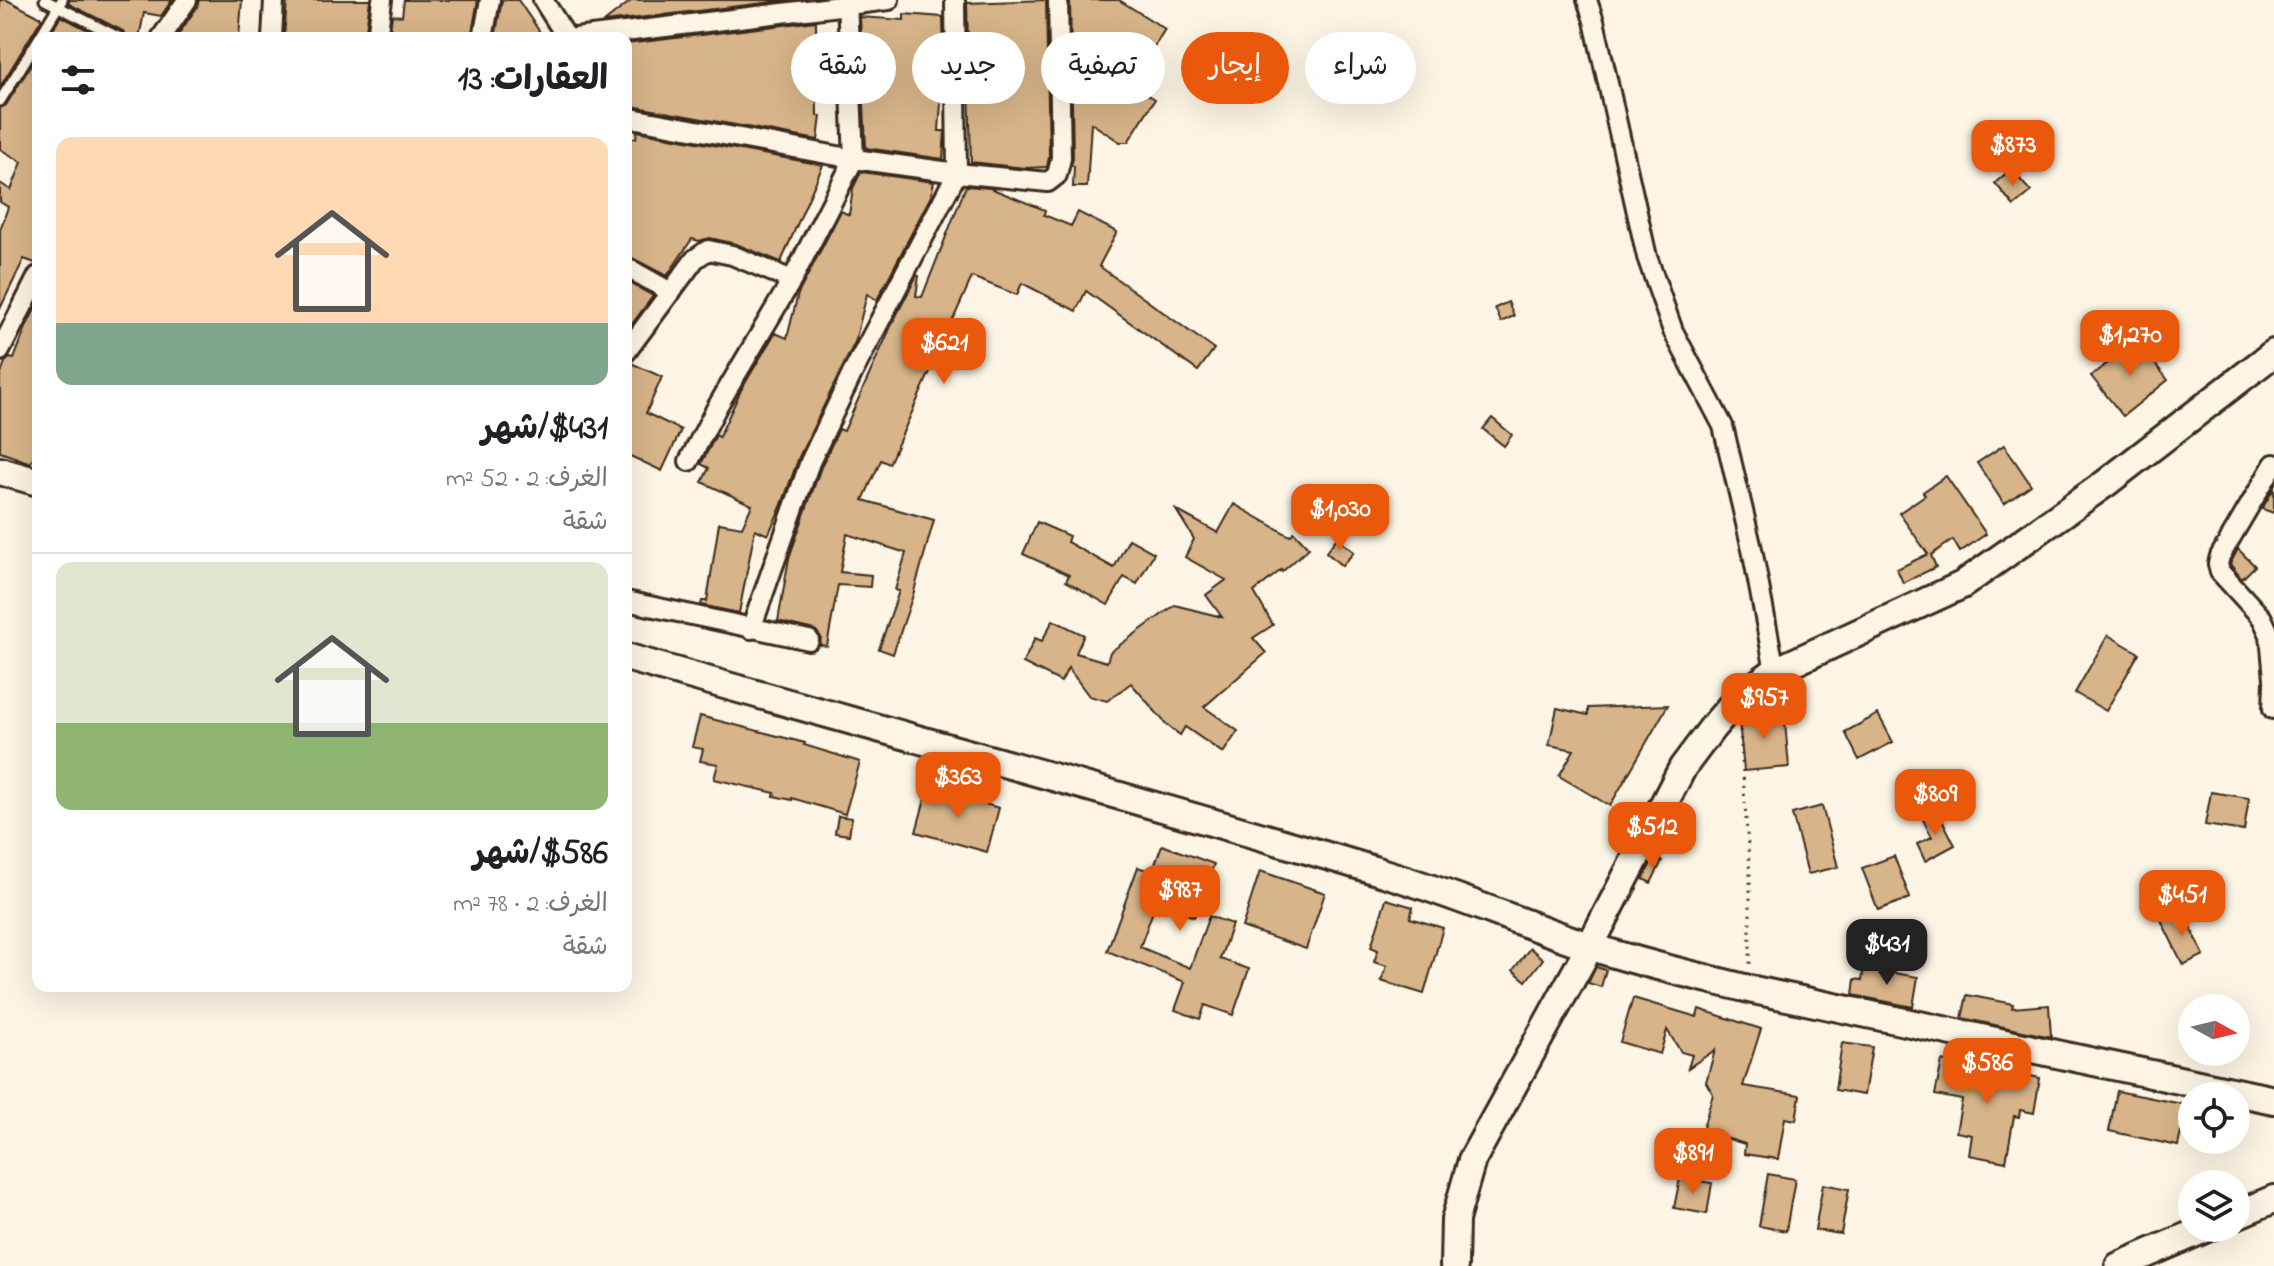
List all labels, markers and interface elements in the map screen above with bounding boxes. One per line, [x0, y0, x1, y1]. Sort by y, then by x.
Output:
chip: شقة [791, 32, 896, 104]
chip: جديد [912, 32, 1025, 104]
chip: تصفية [1041, 32, 1165, 104]
chip: إيجار [1181, 32, 1289, 104]
chip: شراء [1305, 32, 1416, 104]
text: العقارات: 13 [458, 56, 608, 106]
icon: filters [56, 58, 100, 102]
pin: $873 [1966, 120, 2060, 188]
text: $873 [1990, 127, 2036, 165]
icon: home [260, 189, 404, 333]
pin: $1,270 [2065, 310, 2195, 378]
text: $1,270 [2098, 317, 2162, 355]
pin: $621 [897, 318, 991, 386]
text: $621 [920, 325, 968, 363]
text: $431/شهر [482, 405, 608, 455]
text: الغرف: 2 · 52 m² [446, 461, 608, 499]
pin: $1,030 [1275, 484, 1405, 552]
text: $1,030 [1309, 491, 1371, 529]
text: شقة [563, 504, 608, 542]
icon: home [260, 614, 404, 758]
pin: $957 [1717, 673, 1811, 741]
text: $957 [1739, 680, 1789, 718]
pin: $363 [911, 752, 1005, 820]
text: $363 [934, 759, 982, 797]
pin: $809 [1888, 769, 1982, 837]
text: $809 [1913, 776, 1957, 814]
pin: $512 [1605, 802, 1699, 870]
text: $512 [1626, 809, 1678, 847]
text: $586/شهر [473, 830, 608, 880]
pin: $987 [1133, 865, 1227, 933]
pin: $451 [2135, 870, 2229, 938]
text: $987 [1158, 872, 1202, 910]
text: $451 [2157, 877, 2207, 915]
text: الغرف: 2 · 78 m² [453, 886, 608, 924]
pin: $431 [1840, 919, 1934, 987]
text: $431 [1864, 926, 1910, 964]
text: شقة [563, 929, 608, 967]
north arrow [2178, 994, 2250, 1066]
map controls [2178, 994, 2250, 1242]
pin: $586 [1940, 1038, 2034, 1106]
text: $586 [1961, 1045, 2013, 1083]
button: locate [2178, 1082, 2250, 1154]
pin: $891 [1646, 1128, 1740, 1196]
text: $891 [1672, 1135, 1714, 1173]
button: layers [2178, 1170, 2250, 1242]

